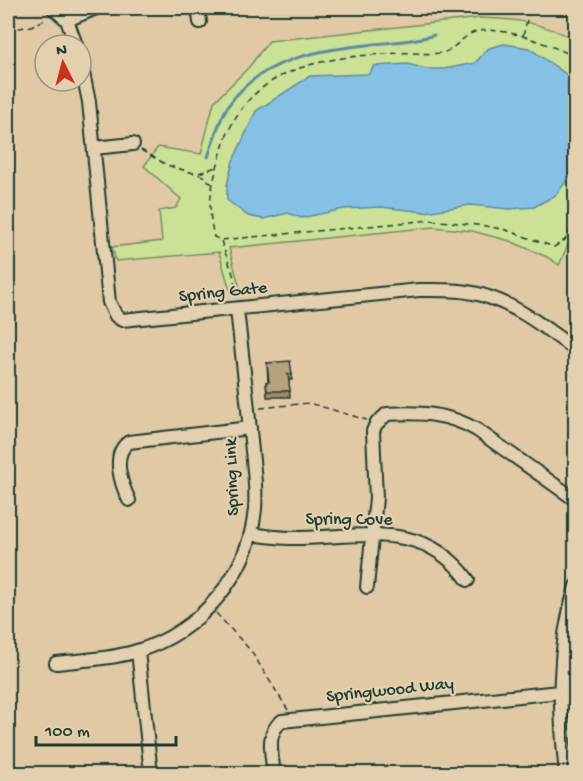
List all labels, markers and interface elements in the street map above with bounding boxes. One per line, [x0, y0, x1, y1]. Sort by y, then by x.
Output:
north arrow [33, 33, 93, 93]
text: N [56, 42, 69, 62]
street label: Spring Gate [178, 278, 269, 308]
street label: Spring Link [221, 436, 245, 516]
street label: Spring Cove [306, 510, 393, 531]
street label: Springwood Way [325, 674, 455, 708]
scale bar [36, 709, 176, 747]
text: 100 m [44, 722, 90, 743]

